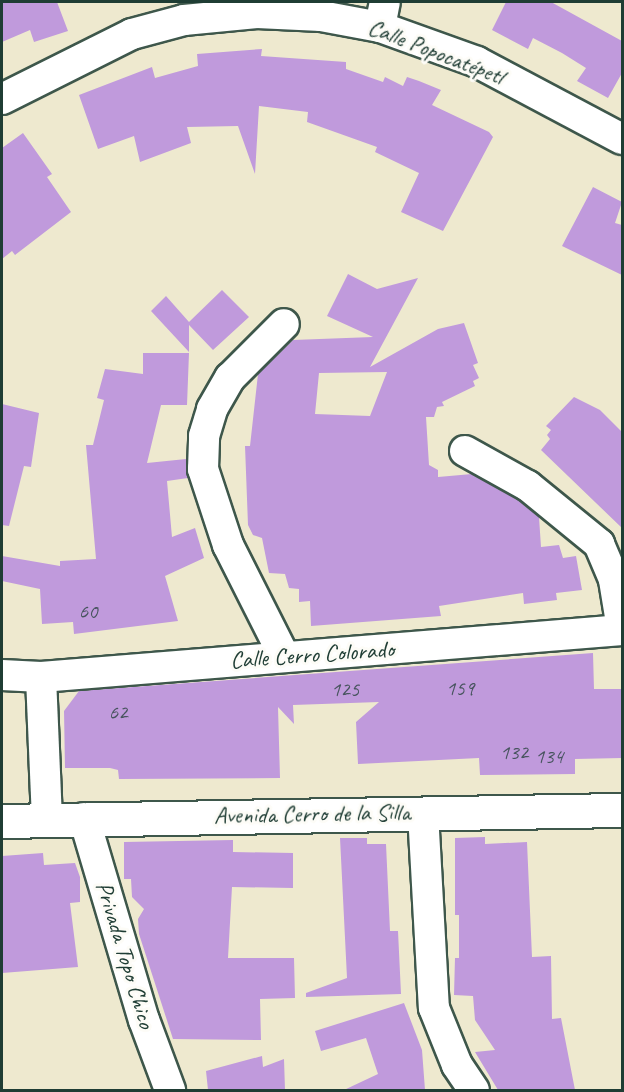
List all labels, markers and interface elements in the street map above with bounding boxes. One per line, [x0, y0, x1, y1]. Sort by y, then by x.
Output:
street label: Calle Popocatépetl [364, 13, 508, 91]
house number: 60 [79, 598, 97, 624]
street label: Calle Cerro Colorado [230, 635, 394, 675]
house number: 159 [446, 675, 474, 701]
house number: 125 [331, 676, 359, 702]
house number: 62 [109, 699, 127, 725]
house number: 132 [500, 739, 528, 765]
house number: 134 [535, 743, 563, 769]
street label: Avenida Cerro de la Silla [214, 798, 410, 830]
street label: Privada Topo Chico [89, 878, 161, 1032]

